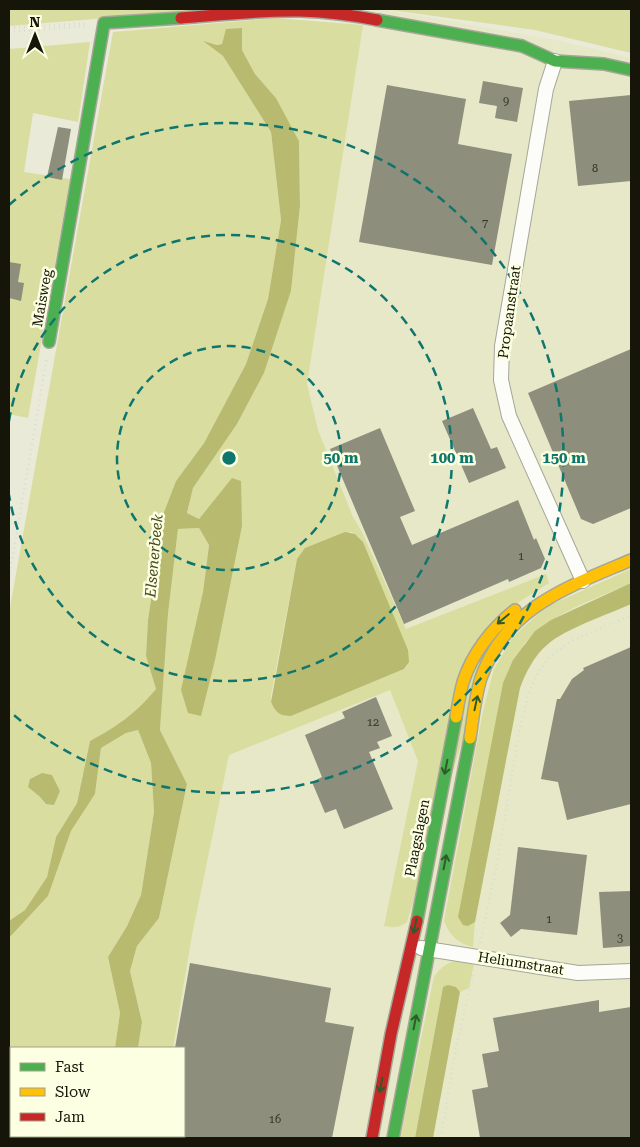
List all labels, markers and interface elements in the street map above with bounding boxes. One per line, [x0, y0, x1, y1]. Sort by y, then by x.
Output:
north arrow [10, 10, 60, 60]
text: N [30, 14, 41, 30]
house number: 9 [503, 95, 509, 108]
house number: 8 [592, 162, 598, 175]
house number: 7 [482, 217, 488, 230]
street label: Propaanstraat [495, 264, 523, 360]
street label: Maisweg [29, 268, 55, 328]
centre of rings [220, 449, 238, 467]
text: 50 m [323, 449, 359, 467]
text: 100 m [430, 449, 474, 467]
text: 150 m [542, 449, 586, 467]
water label: Elsenerbeek [141, 513, 167, 599]
house number: 1 [518, 550, 524, 563]
one-way arrow [497, 613, 510, 624]
one-way arrow [472, 695, 482, 711]
house number: 12 [367, 716, 379, 729]
one-way arrow [441, 758, 451, 774]
street label: Plaagslagen [402, 798, 432, 878]
one-way arrow [441, 854, 451, 870]
house number: 1 [546, 913, 552, 926]
one-way arrow [410, 918, 419, 934]
house number: 3 [617, 932, 623, 945]
street label: Heliumstraat [477, 948, 565, 978]
one-way arrow [411, 1014, 420, 1030]
legend [10, 1047, 185, 1137]
text: Fast [55, 1058, 85, 1076]
one-way arrow [376, 1077, 386, 1093]
text: Slow [55, 1083, 91, 1101]
text: Jam [55, 1108, 85, 1126]
house number: 16 [269, 1113, 281, 1126]

